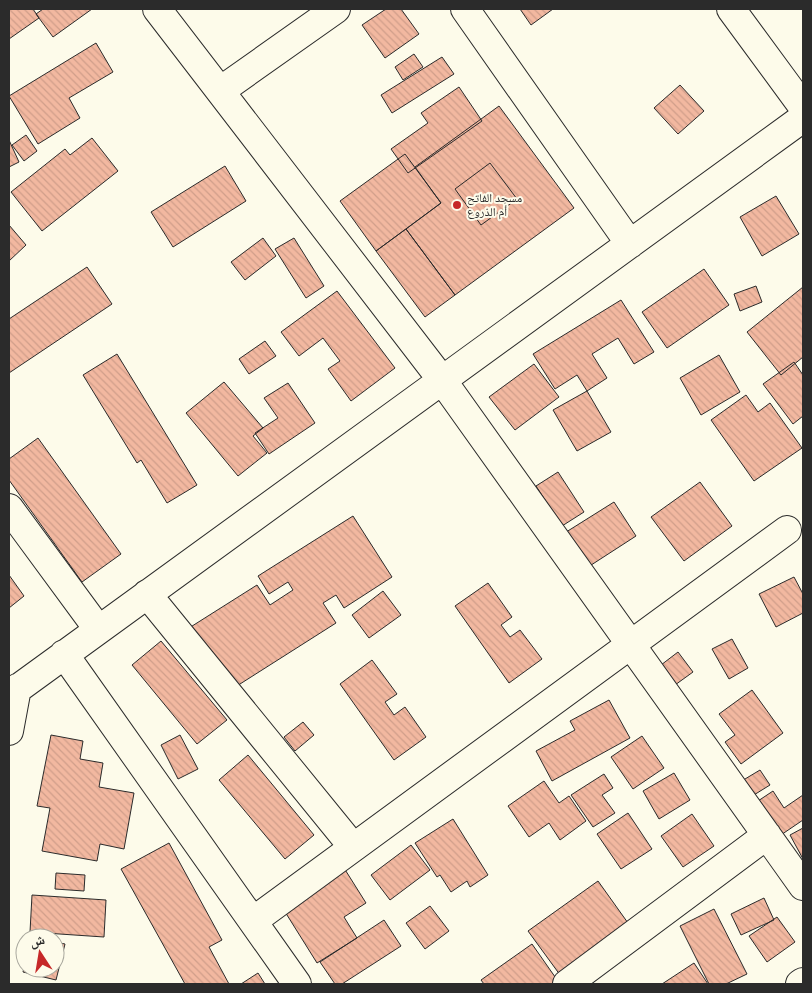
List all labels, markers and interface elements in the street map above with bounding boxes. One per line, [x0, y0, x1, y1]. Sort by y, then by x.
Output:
place label: مسجد الفاتح أم الذروع [467, 191, 522, 220]
marker: مسجد الفاتح أم الذروع [451, 199, 463, 211]
north arrow [15, 928, 65, 978]
text: ش [28, 931, 47, 951]

